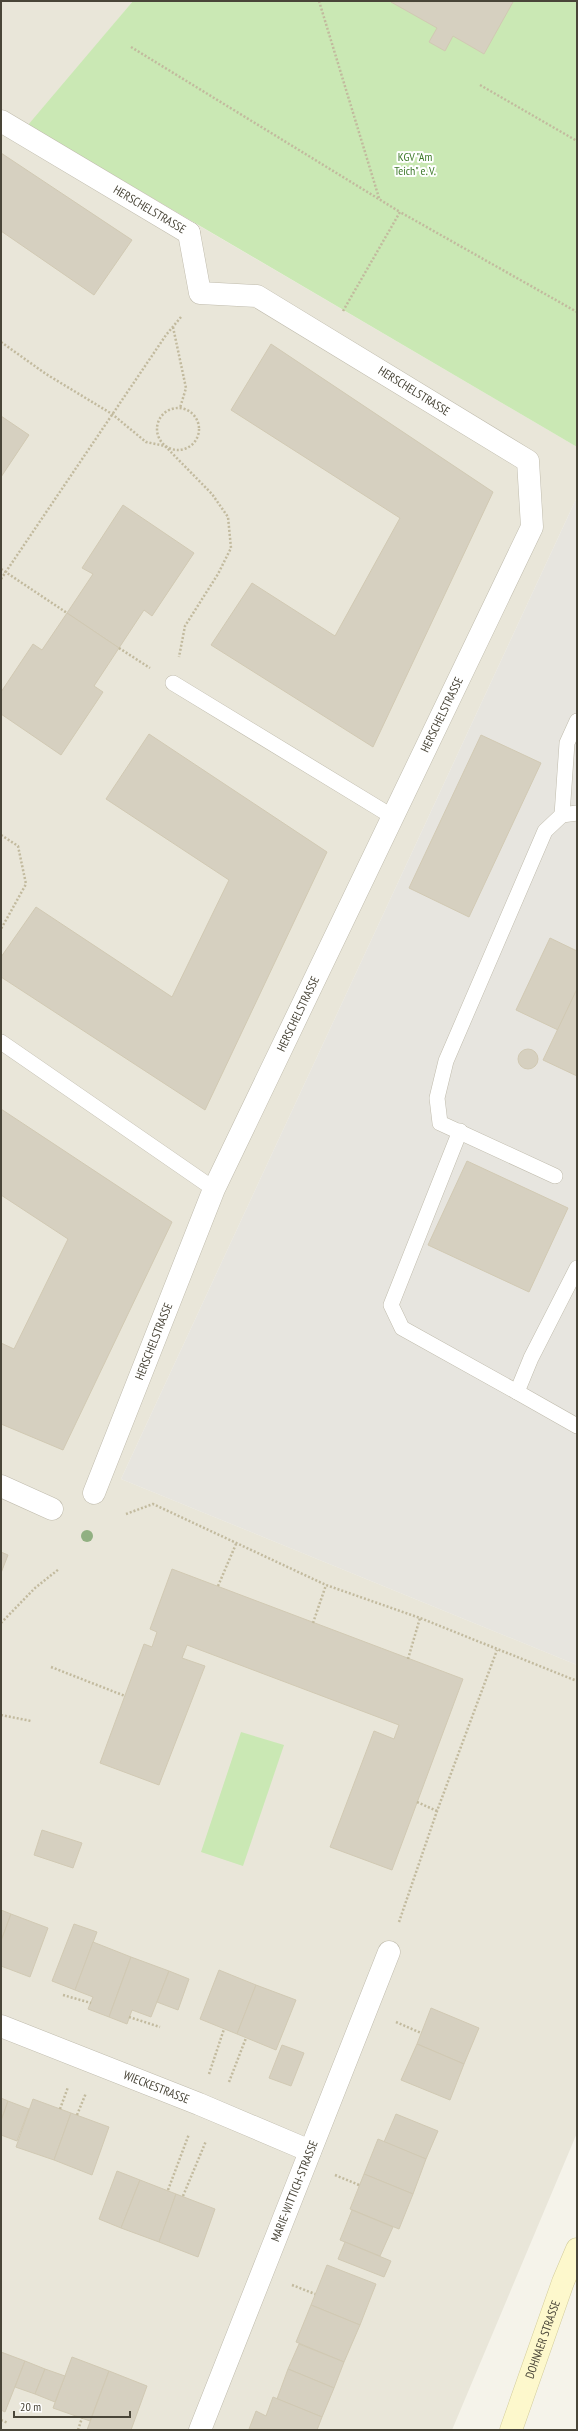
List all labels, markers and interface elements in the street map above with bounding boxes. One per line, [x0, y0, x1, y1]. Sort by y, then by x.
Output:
park label: KGV "Am Teich" e. V. [394, 149, 436, 178]
street label: HERSCHELSTRASSE [111, 182, 189, 236]
street label: HERSCHELSTRASSE [376, 363, 453, 419]
street label: HERSCHELSTRASSE [417, 674, 466, 755]
street label: HERSCHELSTRASSE [273, 974, 322, 1054]
street label: HERSCHELSTRASSE [131, 1300, 175, 1382]
street label: WIECKESTRASSE [121, 2067, 192, 2107]
street label: MARIE-WITTICH-STRASSE [267, 2138, 321, 2244]
street label: DOHNAER STRASSE [522, 2298, 563, 2380]
scale bar [14, 2393, 130, 2419]
text: 20 m [20, 2399, 41, 2414]

